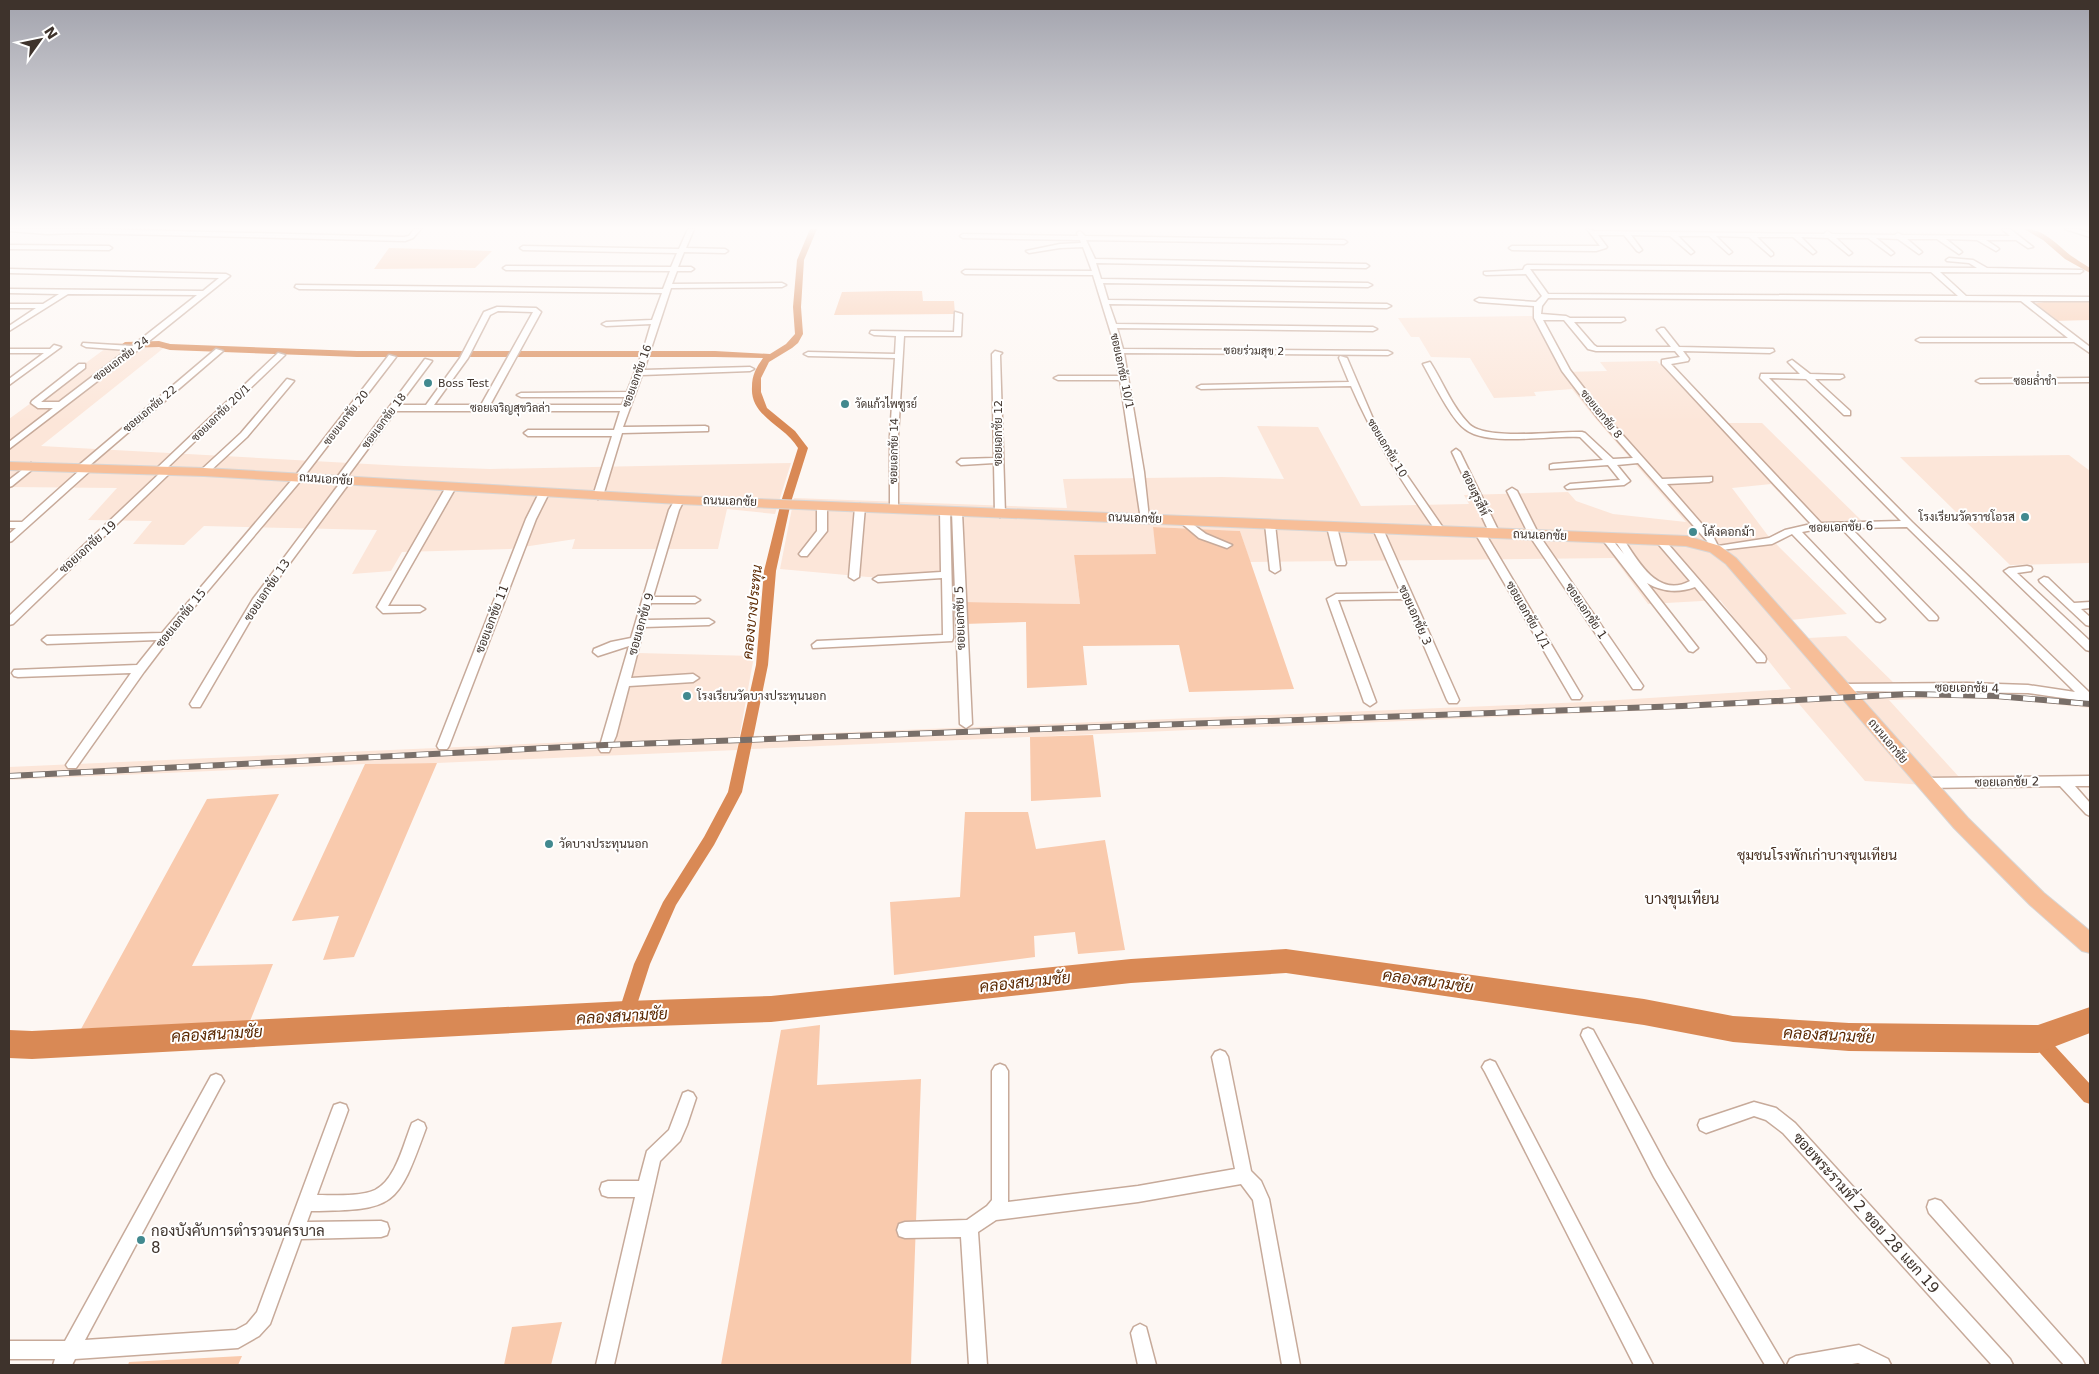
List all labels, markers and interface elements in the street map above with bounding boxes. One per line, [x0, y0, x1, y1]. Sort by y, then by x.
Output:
north arrow [15, 15, 65, 65]
text: N [41, 24, 61, 42]
street label: ซอยเอกชัย 10/1 [1108, 332, 1137, 410]
street label: ซอยเอกชัย 24 [90, 333, 151, 384]
street label: ซอยเอกชัย 16 [619, 342, 654, 409]
street label: ซอยร่วมสุข 2 [1224, 343, 1284, 360]
street label: ซอยล่ำชำ [2013, 371, 2057, 388]
marker: Boss Test [422, 377, 434, 389]
place label: Boss Test [438, 377, 490, 390]
street label: ซอยเอกชัย 20/1 [188, 381, 253, 444]
street label: ซอยเอกชัย 22 [120, 382, 180, 435]
street label: ซอยเอกชัย 8 [1577, 386, 1625, 441]
street label: ซอยเอกชัย 20 [320, 387, 371, 448]
street label: ซอยเอกชัย 18 [358, 390, 409, 451]
place label: วัดแก้วไพฑูรย์ [855, 396, 917, 412]
marker: วัดแก้วไพฑูรย์ [839, 398, 851, 410]
street label: ซอยเอกชัย 12 [991, 400, 1005, 466]
street label: ซอยเจริญสุขวิลล่า [470, 401, 550, 417]
street label: ซอยเอกชัย 10 [1364, 416, 1410, 480]
street label: ซอยเอกชัย 14 [886, 418, 901, 484]
street label: ซอยสุรสีห์ [1457, 468, 1493, 519]
street label: ถนนเอกชัย [299, 470, 353, 488]
street label: ถนนเอกชัย [703, 493, 757, 509]
place label: โรงเรียนวัดราชโอรส [1918, 509, 2015, 524]
street label: ถนนเอกชัย [1108, 510, 1162, 526]
marker: โรงเรียนวัดราชโอรส [2019, 511, 2031, 523]
street label: ซอยเอกชัย 19 [56, 518, 120, 576]
street label: ซอยเอกชัย 6 [1808, 519, 1874, 535]
place label: โค้งคอกม้า [1702, 524, 1755, 539]
marker: โค้งคอกม้า [1687, 526, 1699, 538]
street label: ถนนเอกชัย [1513, 527, 1567, 543]
street label: ซอยเอกชัย 13 [241, 556, 293, 624]
water label: คลองบางประทุน [739, 564, 767, 660]
street label: ซอยเอกชัย 1/1 [1503, 578, 1553, 652]
street label: ซอยเอกชัย 1 [1562, 580, 1610, 642]
street label: ซอยเอกชัย 11 [473, 583, 511, 655]
street label: ซอยเอกชัย 3 [1395, 583, 1435, 647]
street label: ซอยเอกชัย 5 [952, 585, 968, 651]
street label: ซอยเอกชัย 15 [153, 586, 209, 650]
street label: ซอยเอกชัย 9 [625, 591, 657, 657]
street label: ซอยเอกชัย 4 [1935, 680, 1999, 696]
place label: โรงเรียนวัดบางประทุนนอก [696, 688, 826, 705]
marker: โรงเรียนวัดบางประทุนนอก [681, 690, 693, 702]
street label: ถนนเอกชัย [1865, 716, 1911, 766]
street label: ซอยเอกชัย 2 [1975, 774, 2039, 790]
place label: วัดบางประทุนนอก [559, 837, 649, 853]
marker: วัดบางประทุนนอก [543, 838, 555, 850]
district label: ชุมชนโรงพักเก่าบางขุนเทียน [1737, 846, 1897, 865]
district label: บางขุนเทียน [1645, 889, 1719, 910]
water label: คลองสนามชัย [1381, 964, 1475, 997]
water label: คลองสนามชัย [978, 967, 1071, 996]
water label: คลองสนามชัย [576, 1003, 668, 1028]
water label: คลองสนามชัย [171, 1021, 263, 1046]
water label: คลองสนามชัย [1783, 1022, 1875, 1047]
street label: ซอยพระรามที่ 2 ซอย 28 แยก 19 [1789, 1125, 1948, 1297]
place label: กองบังคับการตำรวจนครบาล 8 [151, 1222, 325, 1257]
marker: กองบังคับการตำรวจนครบาล 8 [135, 1234, 147, 1246]

